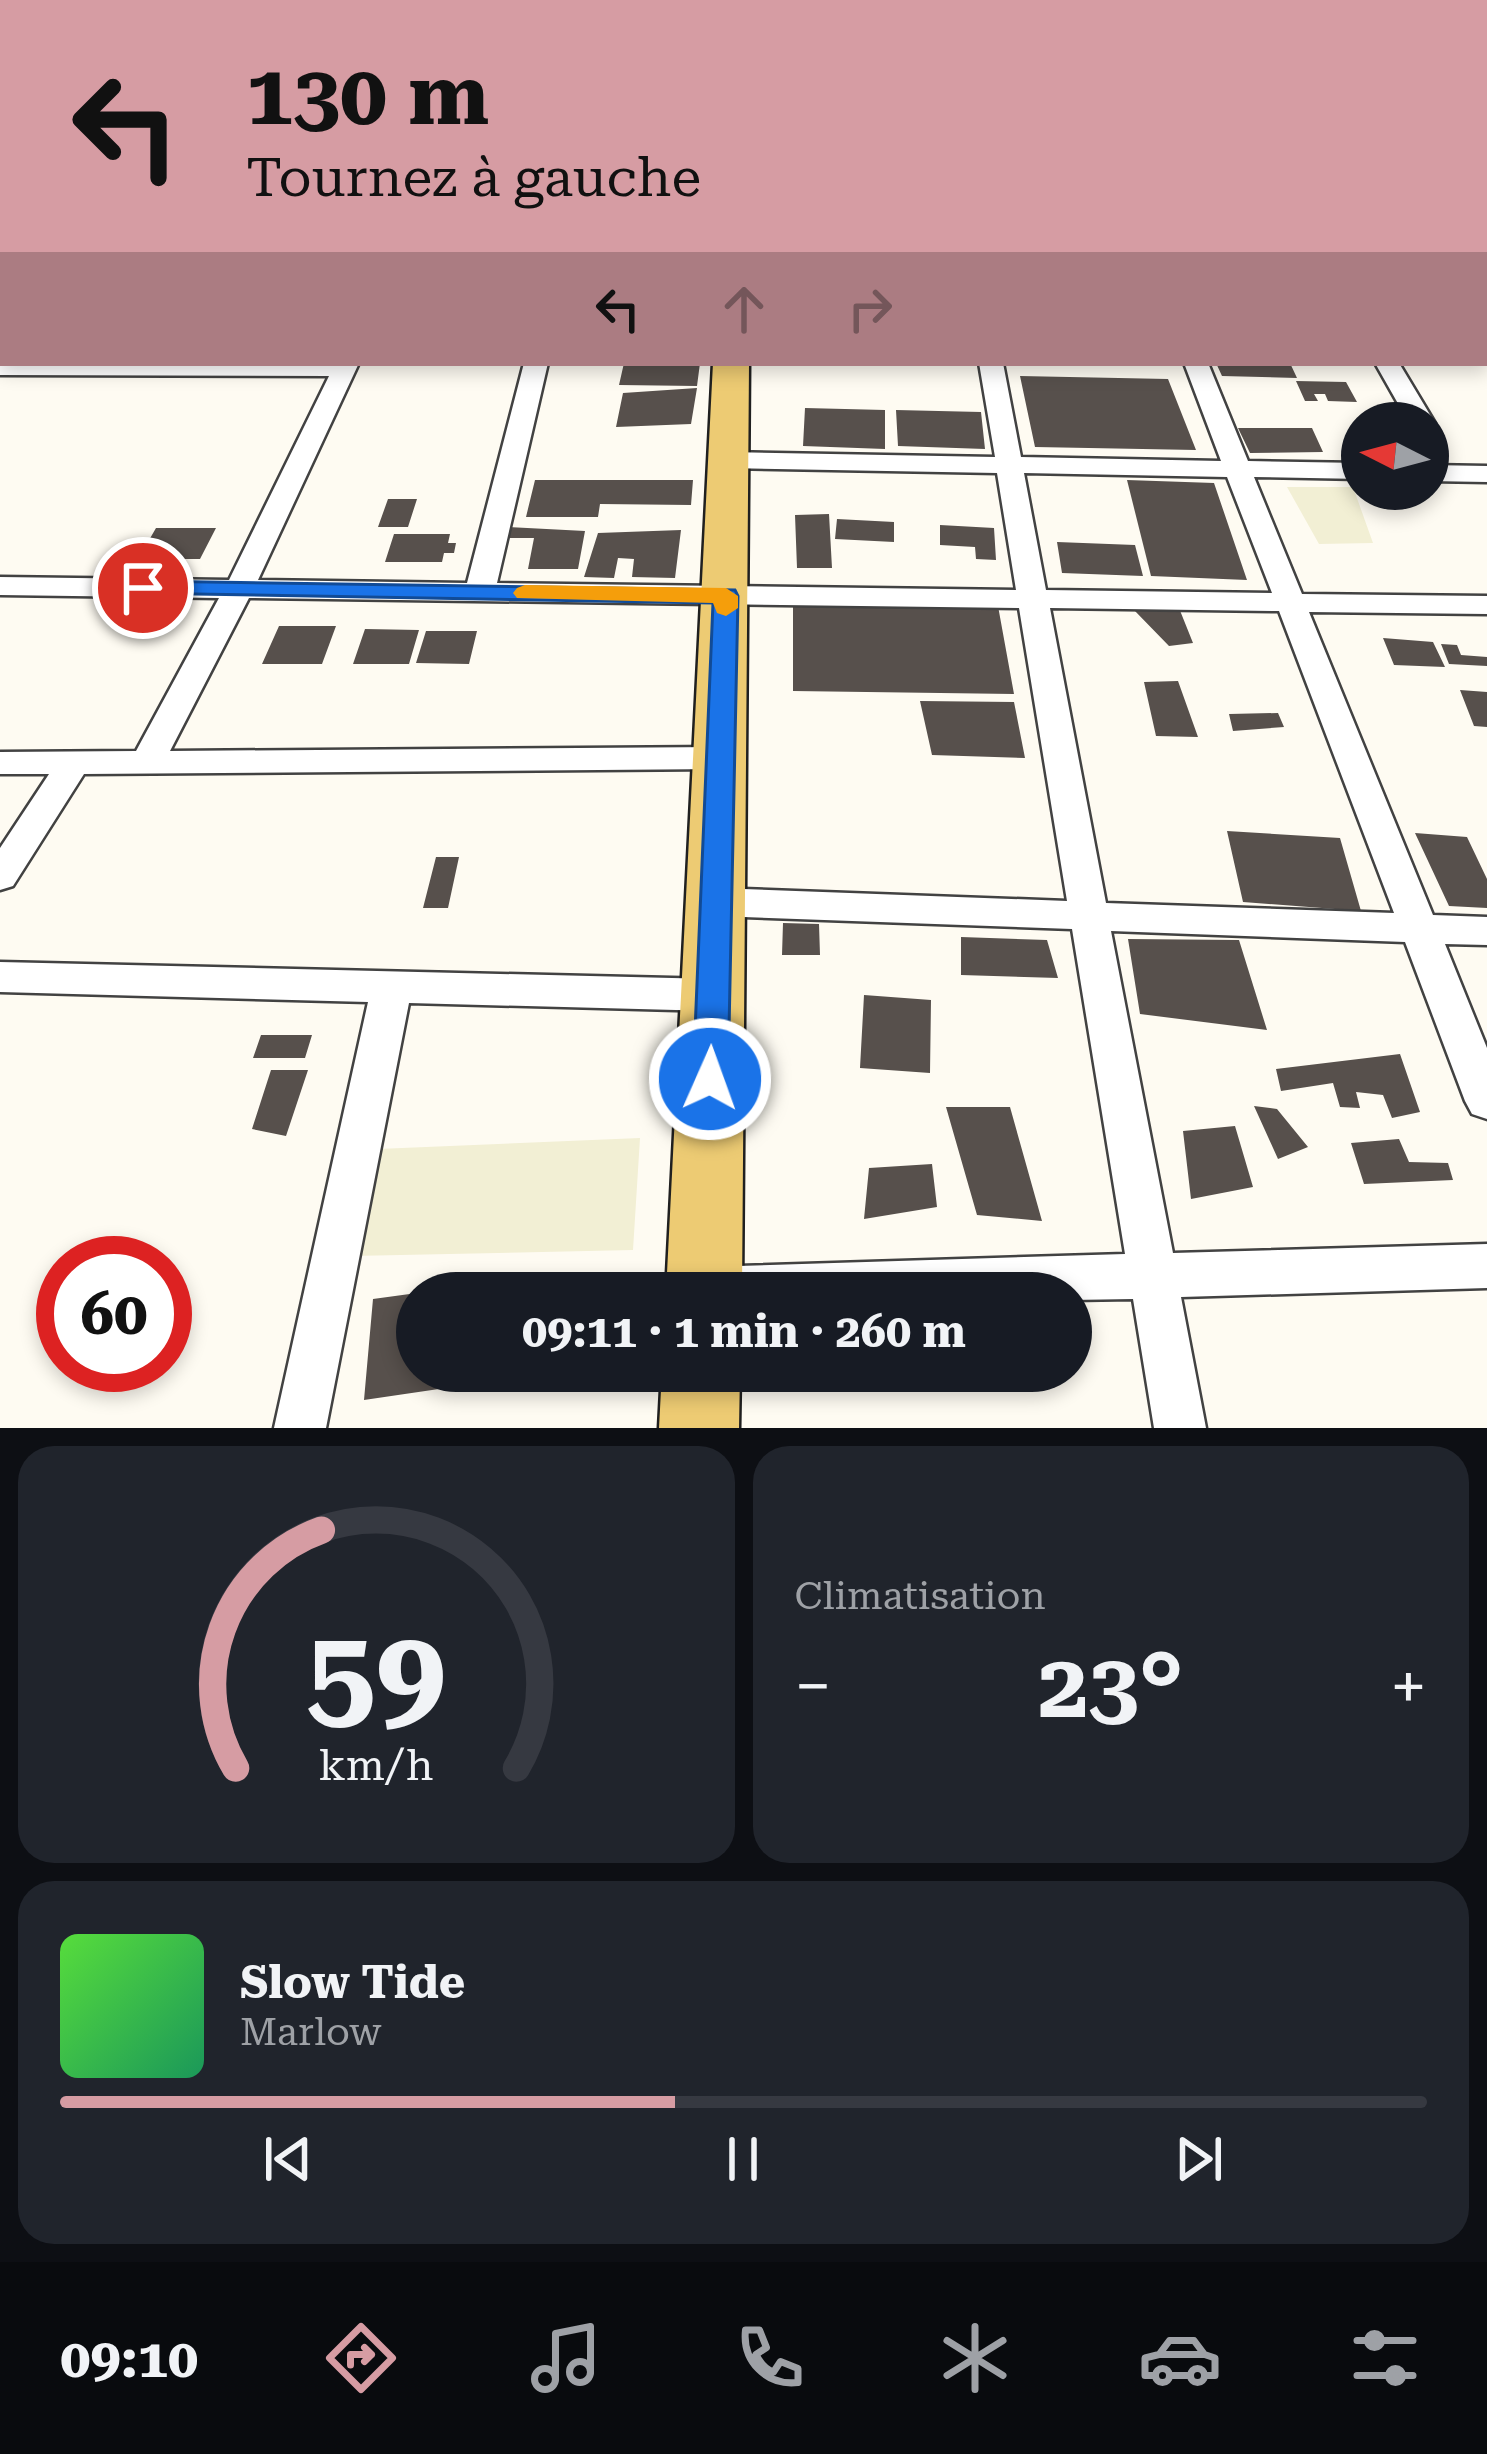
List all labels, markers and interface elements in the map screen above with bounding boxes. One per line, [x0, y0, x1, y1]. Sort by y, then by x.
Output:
text: 130 m [246, 46, 489, 144]
icon: left [48, 48, 204, 204]
text: Tournez à gauche [246, 146, 701, 209]
icon: left [585, 276, 651, 342]
icon: ahead [711, 276, 777, 342]
icon: right [837, 276, 903, 342]
north arrow [1341, 402, 1449, 510]
map controls [1341, 402, 1449, 510]
pin [92, 537, 194, 639]
icon: arrive [110, 555, 176, 621]
position arrow [647, 1016, 773, 1142]
speed limit sign: 60 [36, 1236, 192, 1392]
text: 09:11 · 1 min · 260 m [522, 1305, 966, 1358]
text: Climatisation [795, 1573, 1046, 1619]
text: 59 [306, 1601, 446, 1747]
text: 23° [1038, 1634, 1184, 1739]
text: − [795, 1648, 831, 1725]
text: + [1390, 1648, 1427, 1725]
text: km/h [319, 1739, 434, 1789]
text: Slow Tide [240, 1956, 465, 2009]
text: Marlow [240, 2009, 381, 2055]
icon: previous [255, 2126, 321, 2192]
icon: pause [710, 2126, 776, 2192]
icon: next [1166, 2126, 1232, 2192]
icon: directions [319, 2316, 403, 2400]
icon: music [524, 2316, 608, 2400]
icon: phone [728, 2316, 812, 2400]
icon: climate [933, 2316, 1017, 2400]
icon: car [1138, 2316, 1222, 2400]
icon: filters [1343, 2316, 1427, 2400]
text: 09:10 [60, 2327, 198, 2390]

